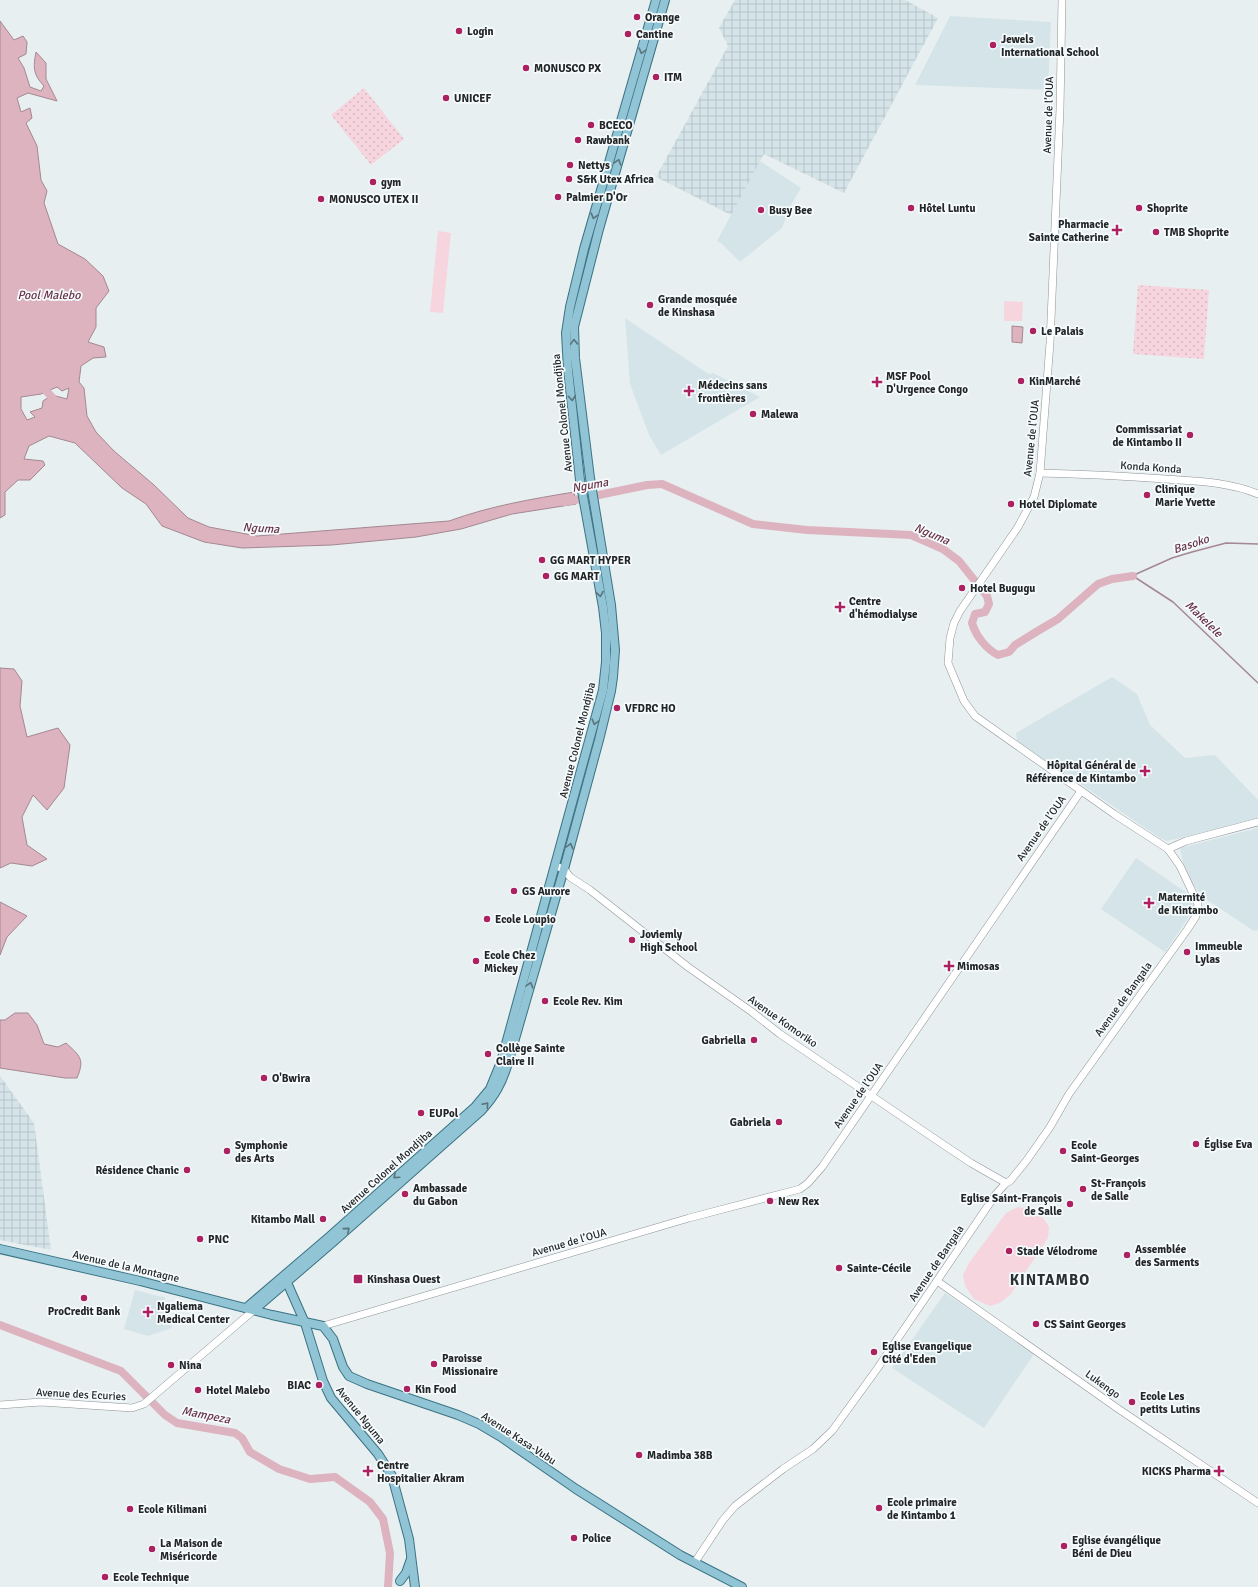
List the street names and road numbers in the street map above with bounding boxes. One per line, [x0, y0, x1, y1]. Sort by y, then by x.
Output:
street label: Avenue de l’OUA [1041, 76, 1056, 154]
street label: Avenue Colonel Mondjiba [550, 353, 575, 473]
street label: Avenue de l’OUA [1021, 399, 1042, 477]
street label: Konda Konda [1120, 459, 1182, 476]
street label: Avenue Colonel Mondjiba [557, 680, 598, 799]
street label: Avenue de l’OUA [1014, 793, 1069, 864]
street label: Avenue de Bangala [1092, 959, 1155, 1039]
street label: Avenue Komoriko [746, 993, 820, 1050]
street label: Avenue de l’OUA [831, 1060, 886, 1131]
street label: Avenue Colonel Mondjiba [338, 1126, 435, 1216]
street label: Avenue de Bangala [906, 1222, 967, 1304]
street label: Avenue de l’OUA [530, 1225, 608, 1259]
street label: Avenue de la Montagne [71, 1248, 181, 1285]
street label: Lukengo [1083, 1367, 1123, 1402]
street label: Avenue Nguma [333, 1384, 388, 1447]
street label: Avenue des Ecuries [36, 1386, 127, 1403]
street label: Avenue Kasa-Vubu [479, 1409, 559, 1467]

